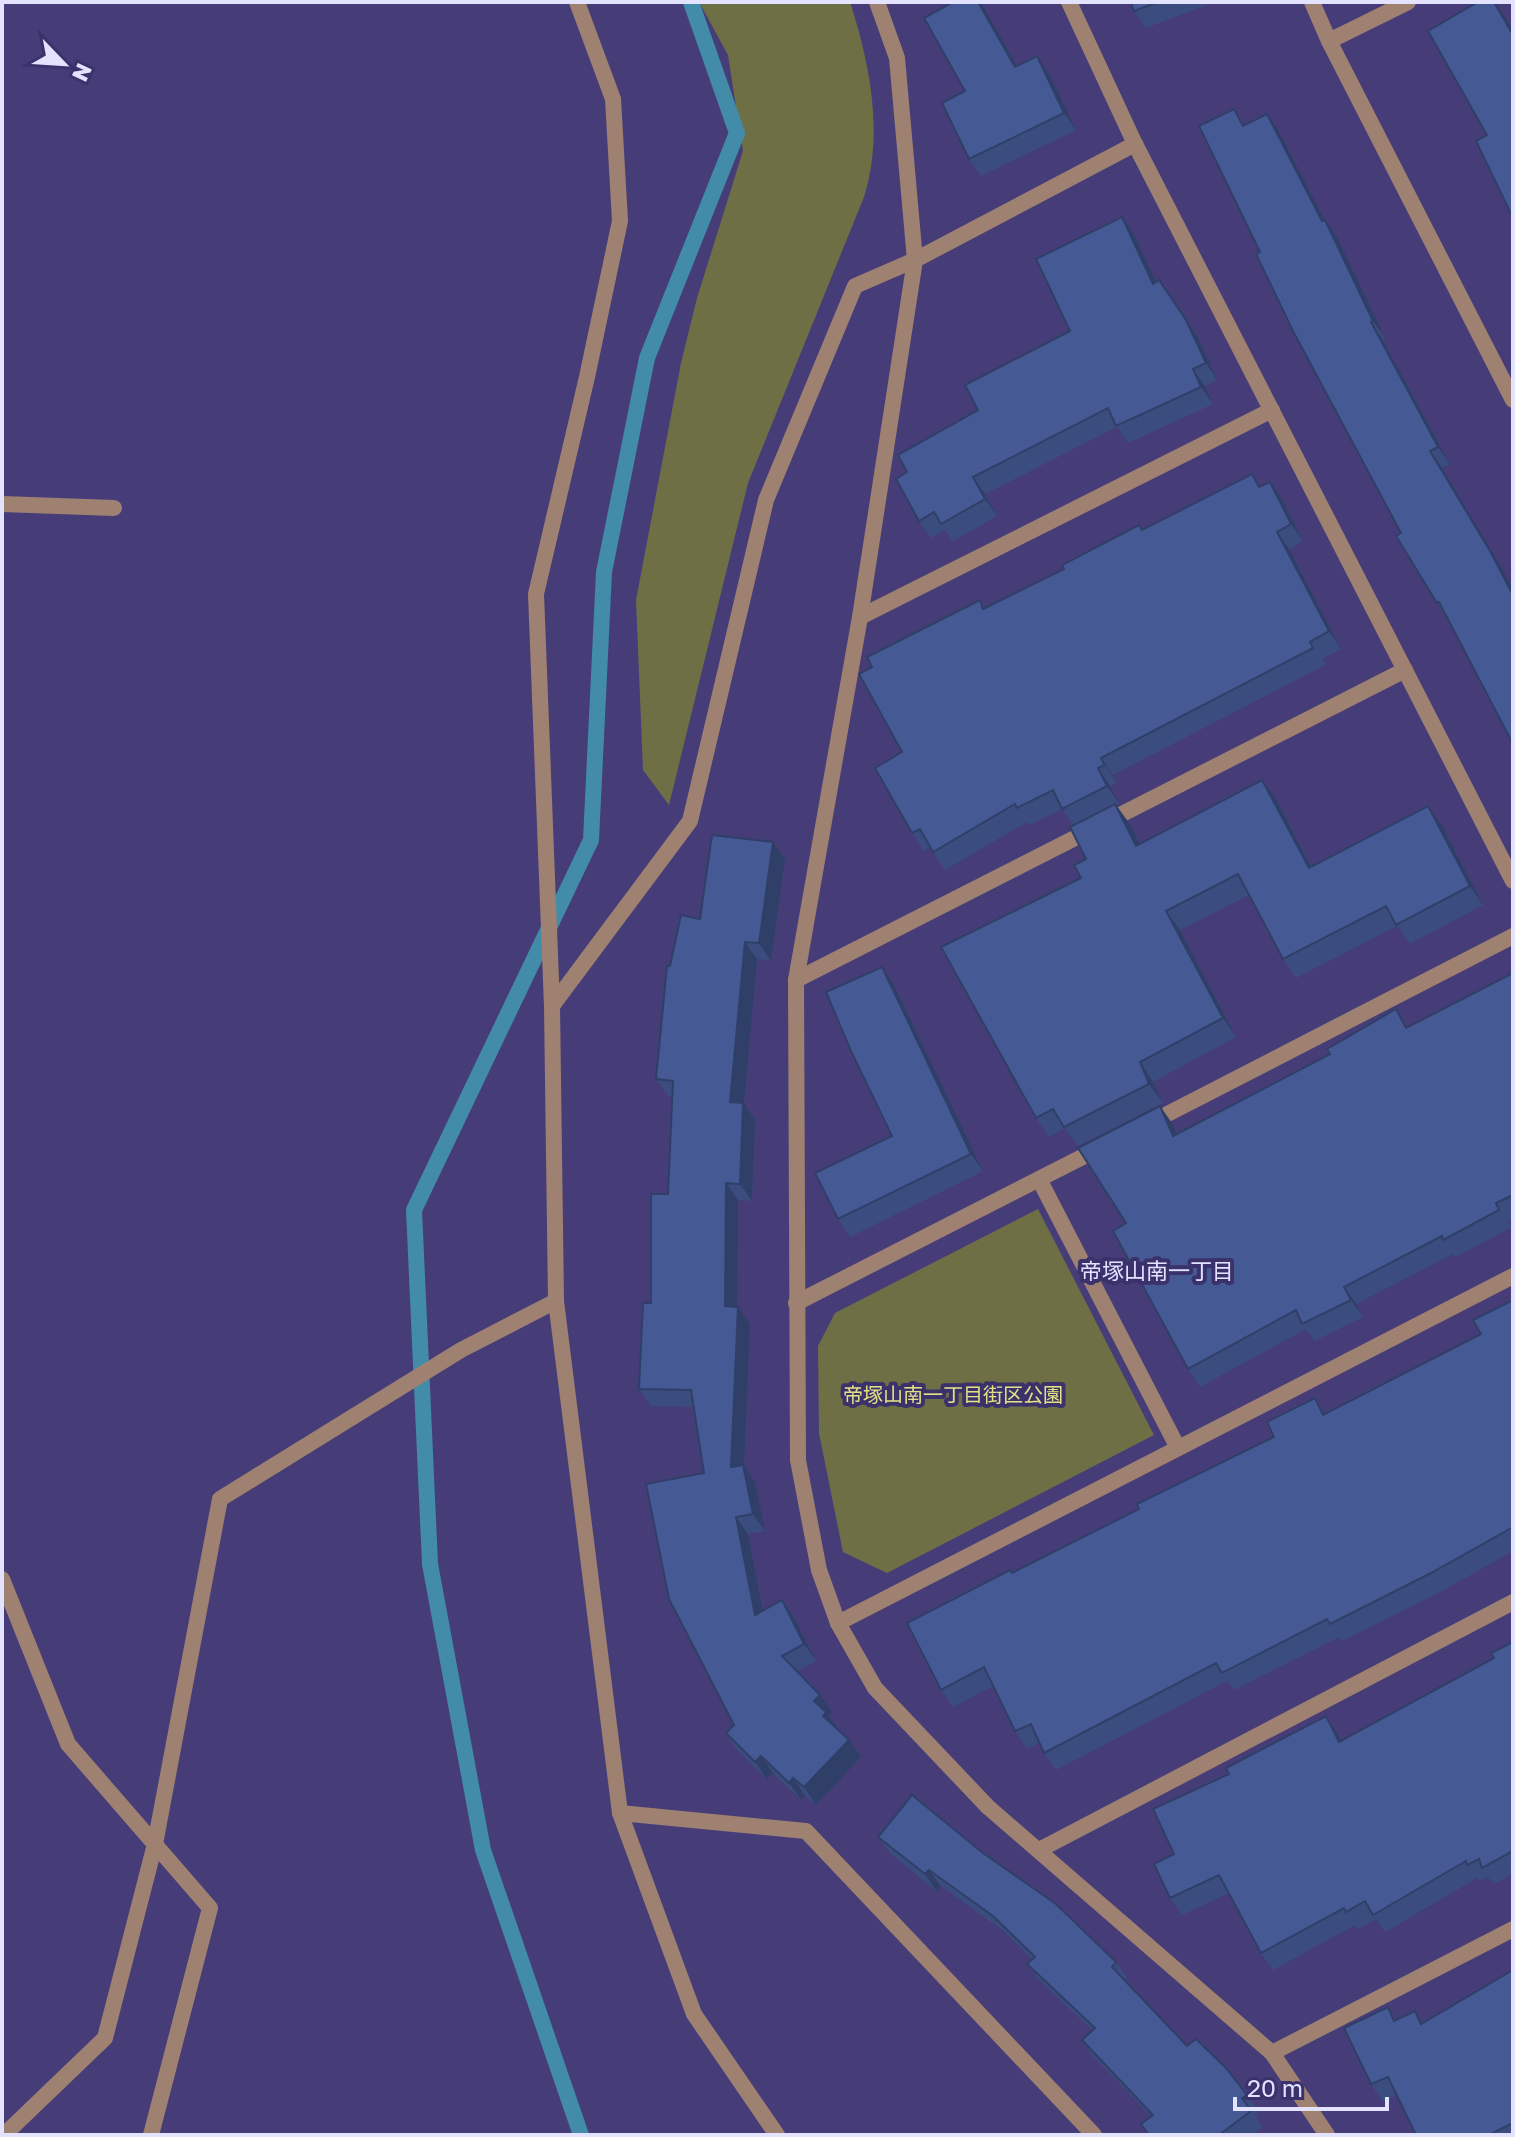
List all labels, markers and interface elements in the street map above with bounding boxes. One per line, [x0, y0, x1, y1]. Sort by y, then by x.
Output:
north arrow [24, 24, 104, 104]
text: N [67, 59, 98, 86]
district label: 帝塚山南一丁目 [1080, 1257, 1234, 1284]
park label: 帝塚山南一丁目街区公園 [843, 1382, 1063, 1406]
scale bar [1235, 2061, 1387, 2111]
text: 20 m [1247, 2073, 1303, 2102]

